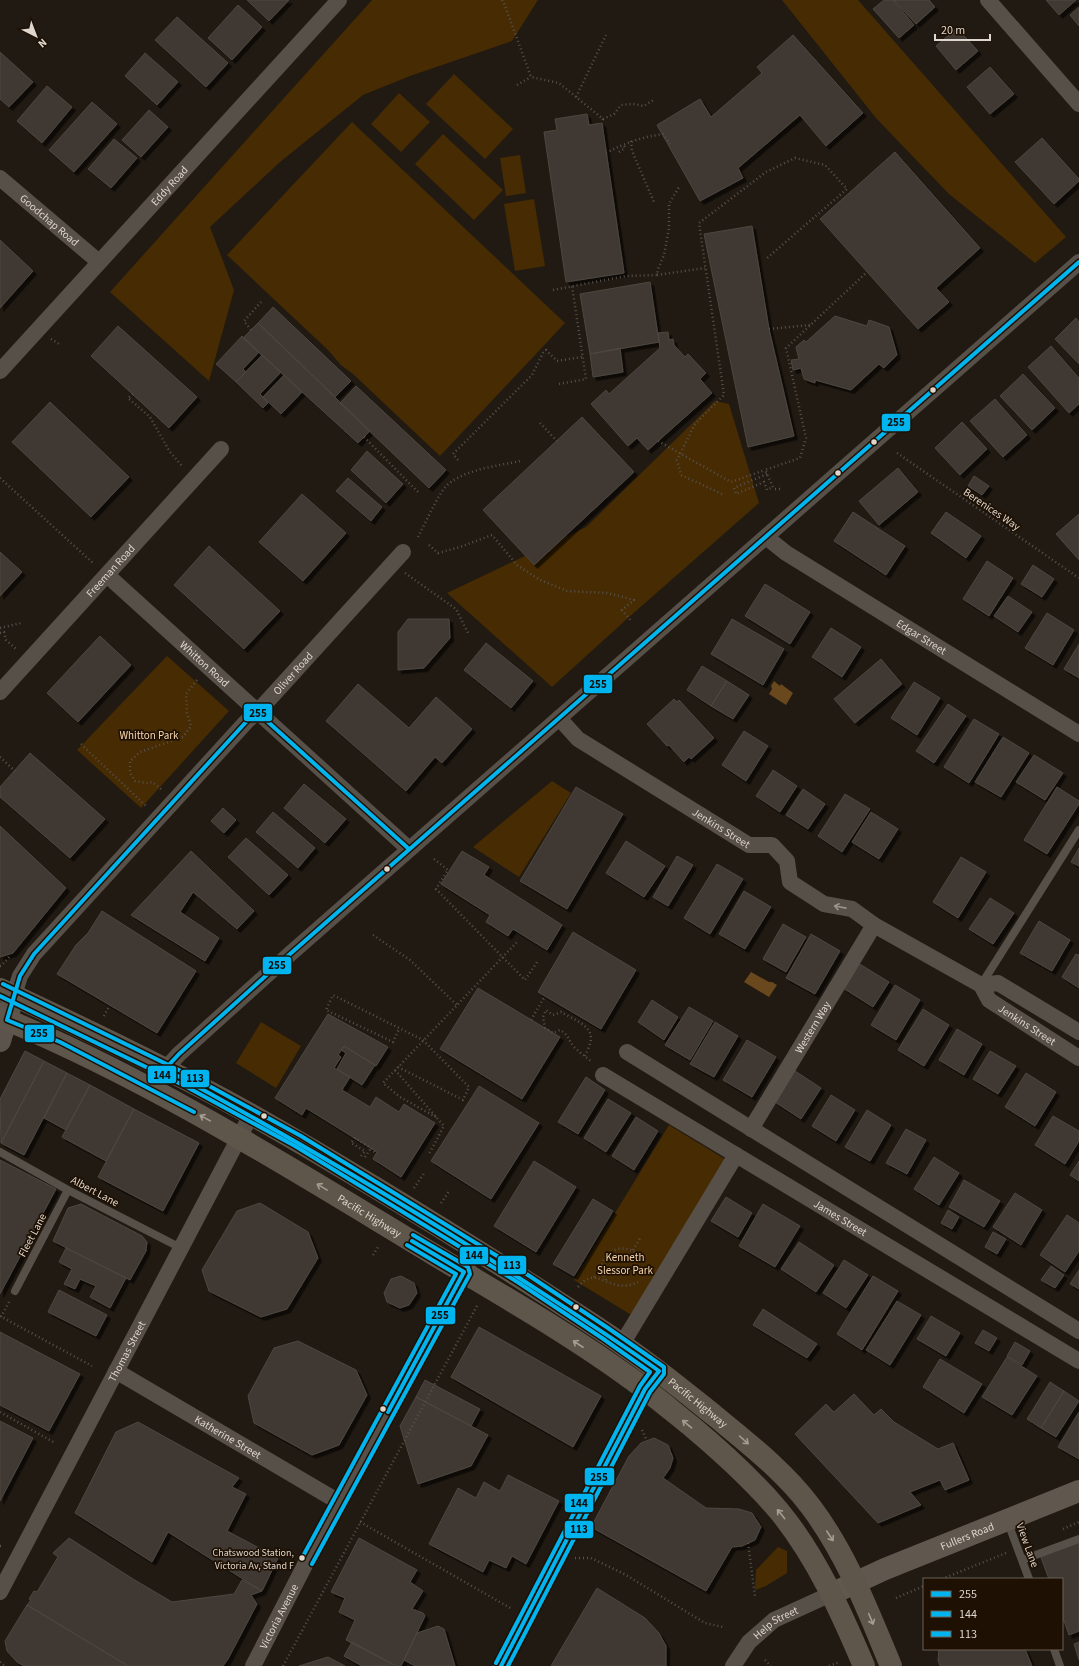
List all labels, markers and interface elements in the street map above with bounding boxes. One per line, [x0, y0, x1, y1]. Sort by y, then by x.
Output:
north arrow [16, 16, 56, 56]
scale bar [935, 16, 990, 42]
text: 20 m [941, 22, 965, 39]
text: N [35, 35, 50, 51]
street label: Eddy Road [148, 163, 192, 209]
street label: Goodchap Road [16, 191, 82, 250]
unlabelled marker [928, 385, 938, 395]
line badge: 255 [881, 413, 911, 432]
text: 255 [887, 415, 905, 430]
unlabelled marker [869, 437, 879, 447]
unlabelled marker [833, 468, 843, 478]
street label: Berenices Way [960, 485, 1023, 534]
street label: Freeman Road [83, 541, 139, 601]
street label: Edgar Street [893, 616, 949, 659]
street label: Whitton Road [176, 638, 233, 691]
street label: Oliver Road [270, 649, 317, 698]
line badge: 255 [583, 674, 613, 694]
text: 255 [589, 677, 607, 692]
line badge: 255 [243, 703, 273, 722]
text: 255 [249, 706, 267, 721]
park label: Whitton Park [119, 728, 179, 743]
street label: Jenkins Street [689, 805, 753, 852]
unlabelled marker [382, 864, 392, 874]
one-way arrow [834, 903, 847, 911]
line badge: 255 [262, 956, 292, 975]
text: 255 [268, 958, 286, 973]
street label: Western Way [791, 998, 834, 1056]
street label: Jenkins Street [995, 1001, 1059, 1049]
line badge: 255 [24, 1024, 55, 1043]
text: 255 [30, 1026, 48, 1041]
line badge: 144 [147, 1065, 177, 1084]
text: 144 [153, 1068, 171, 1083]
line badge: 113 [180, 1069, 210, 1088]
text: 113 [186, 1071, 204, 1086]
unlabelled marker [259, 1111, 269, 1121]
one-way arrow [199, 1114, 211, 1121]
street label: Albert Lane [68, 1173, 122, 1211]
one-way arrow [317, 1183, 328, 1191]
street label: Pacific Highway [335, 1191, 404, 1241]
street label: James Street [811, 1196, 870, 1240]
street label: Fleet Lane [15, 1210, 50, 1260]
line badge: 144 [459, 1246, 489, 1265]
text: 144 [465, 1248, 483, 1263]
park label: Kenneth Slessor Park [597, 1250, 653, 1278]
line badge: 113 [497, 1255, 527, 1275]
text: 113 [503, 1258, 521, 1273]
unlabelled marker [571, 1302, 581, 1312]
line badge: 255 [425, 1306, 456, 1325]
text: 255 [431, 1308, 449, 1323]
street label: Thomas Street [105, 1318, 149, 1385]
one-way arrow [572, 1339, 584, 1347]
street label: Pacific Highway [665, 1374, 731, 1431]
unlabelled marker [378, 1404, 388, 1414]
street label: Katherine Street [192, 1412, 264, 1463]
one-way arrow [682, 1419, 693, 1428]
one-way arrow [738, 1435, 749, 1444]
line badge: 255 [584, 1467, 615, 1486]
text: 255 [590, 1470, 608, 1485]
line badge: 144 [564, 1493, 594, 1513]
text: 144 [570, 1496, 588, 1511]
one-way arrow [776, 1508, 785, 1519]
street label: Fullers Road [938, 1519, 996, 1554]
line badge: 113 [564, 1520, 594, 1539]
street label: View Lane [1013, 1521, 1043, 1570]
text: 113 [570, 1522, 588, 1537]
one-way arrow [826, 1530, 834, 1541]
place label: Chatswood Station, Victoria Av, Stand F [213, 1546, 294, 1573]
marker: Chatswood Station, Victoria Av, Stand F [297, 1553, 307, 1563]
legend [923, 1578, 1063, 1650]
street label: Victoria Avenue [256, 1581, 302, 1651]
text: 255 [959, 1586, 977, 1603]
street label: Help Street [750, 1603, 801, 1643]
text: 144 [959, 1606, 977, 1623]
one-way arrow [868, 1613, 875, 1625]
text: 113 [959, 1626, 977, 1643]

